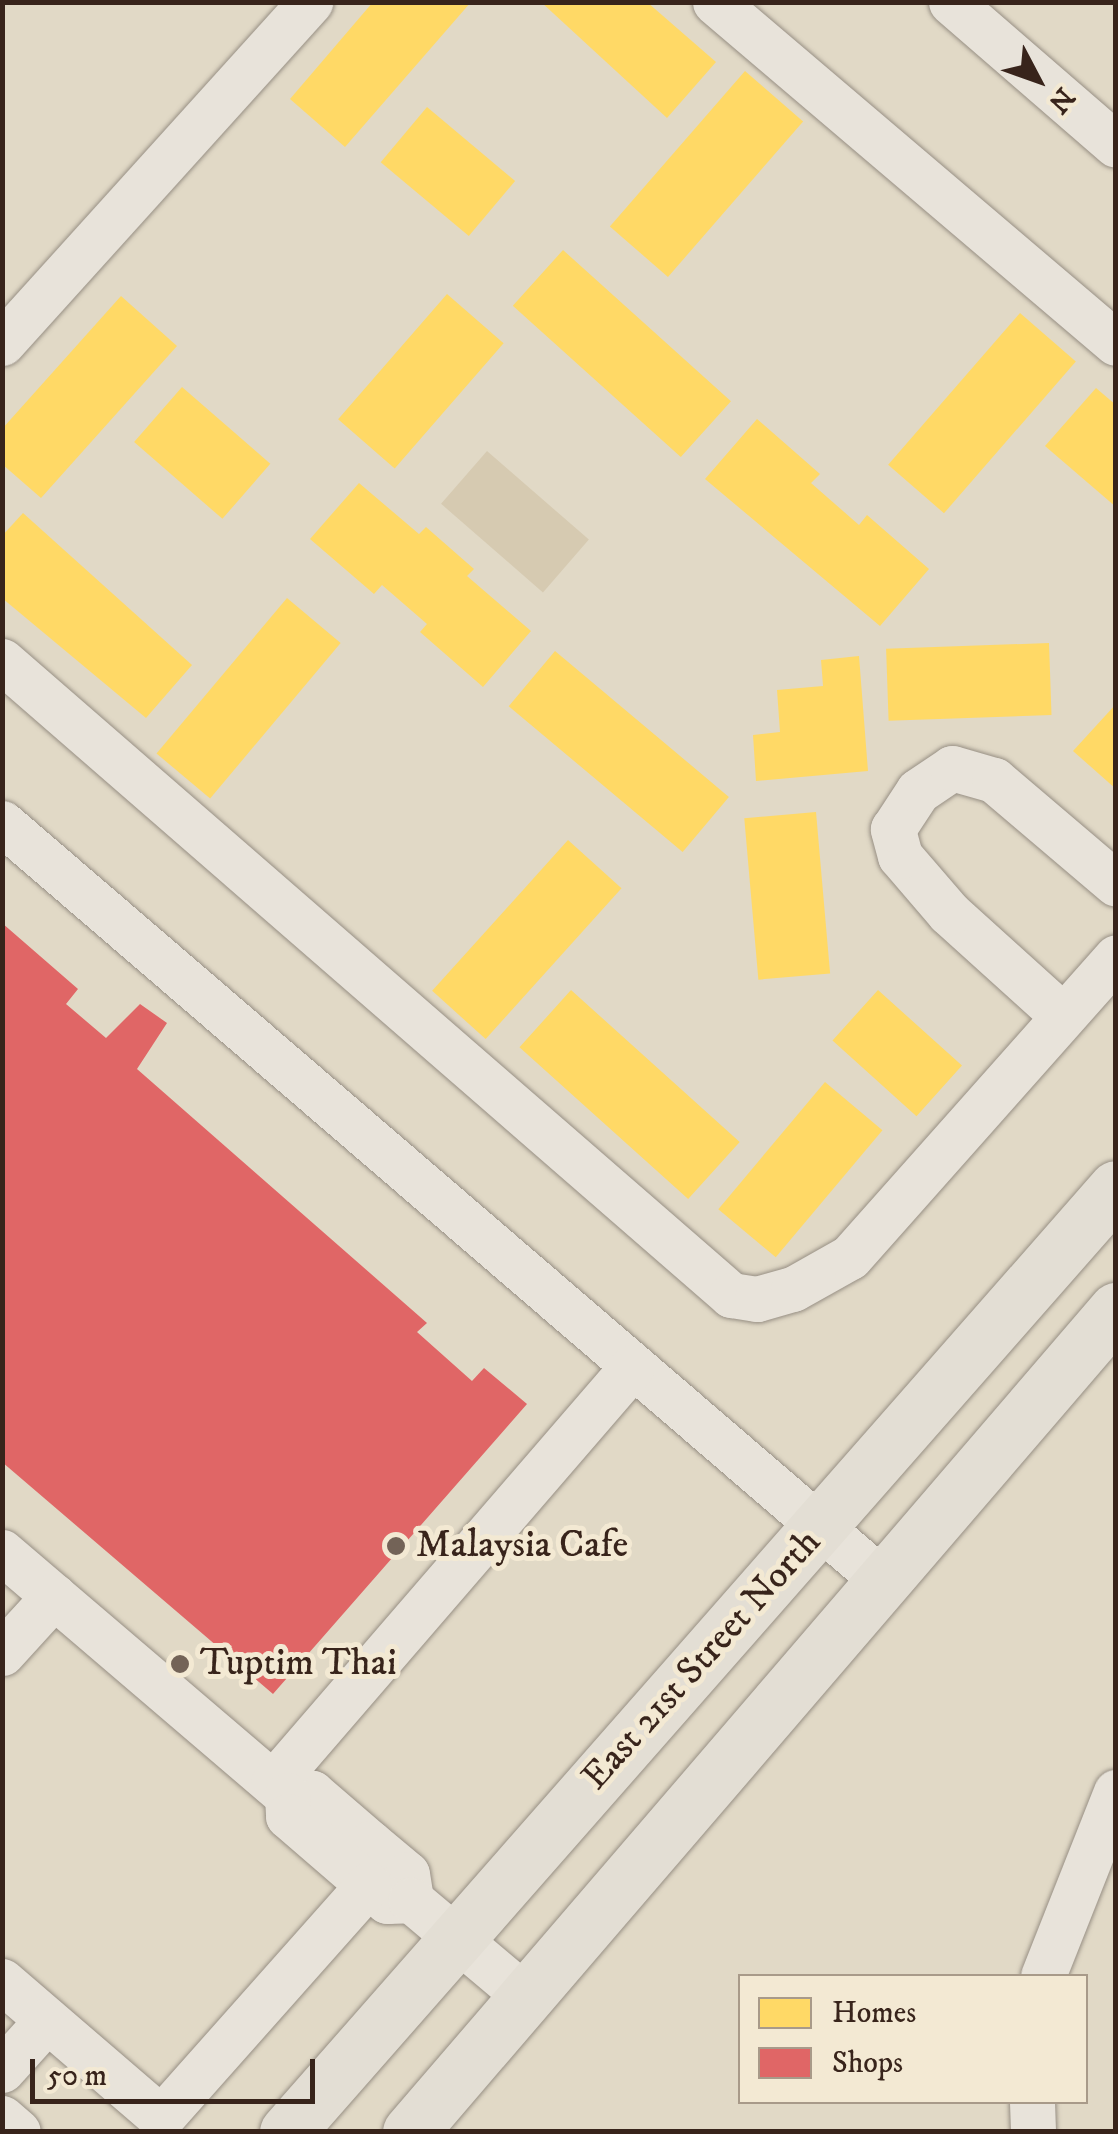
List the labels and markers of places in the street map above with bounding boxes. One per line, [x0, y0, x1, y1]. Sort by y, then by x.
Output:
place label: Malaysia Cafe [416, 1523, 628, 1569]
marker: Malaysia Cafe [385, 1535, 407, 1557]
place label: Tuptim Thai [200, 1641, 397, 1687]
marker: Tuptim Thai [169, 1653, 191, 1675]

